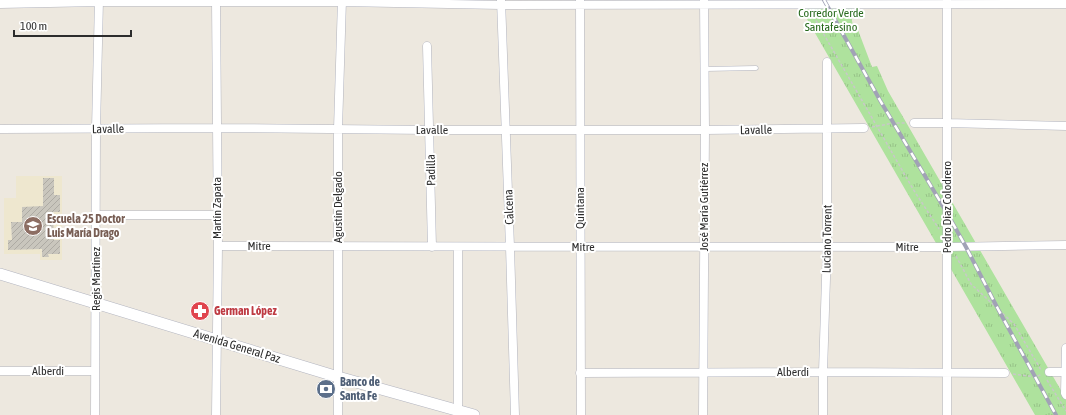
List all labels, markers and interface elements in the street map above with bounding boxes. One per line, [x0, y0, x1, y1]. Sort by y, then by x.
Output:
park label: Corredor Verde Santafesino [798, 6, 864, 34]
scale bar [14, 12, 131, 38]
text: 100 m [20, 19, 47, 33]
street label: Lavalle [92, 122, 124, 136]
street label: Lavalle [416, 123, 448, 137]
street label: Lavalle [740, 123, 772, 137]
street label: Padilla [424, 154, 438, 186]
street label: Pedro Díaz Colodrero [940, 160, 954, 253]
street label: José María Gutiérrez [697, 162, 711, 251]
street label: Agustín Delgado [331, 171, 345, 243]
street label: Martín Zapata [210, 177, 224, 239]
street label: Quintana [573, 187, 587, 229]
street label: Calcena [501, 189, 517, 225]
street label: Luciano Torrent [819, 204, 835, 273]
place label: Escuela 25 Doctor Luis María Drago [47, 212, 125, 240]
school or university icon: Escuela 25 Doctor Luis María Drago [22, 215, 44, 237]
street label: Mitre [247, 239, 271, 253]
street label: Mitre [571, 240, 595, 254]
street label: Mitre [895, 240, 919, 254]
street label: Regis Martínez [89, 246, 103, 311]
pharmacy icon: German López [189, 300, 211, 322]
place label: German López [214, 304, 277, 318]
street label: Avenida General Paz [192, 326, 283, 366]
street label: Alberdi [32, 364, 64, 378]
street label: Alberdi [777, 365, 809, 379]
place label: Banco de Santa Fe [340, 375, 381, 403]
bank icon: Banco de Santa Fe [315, 378, 337, 400]

